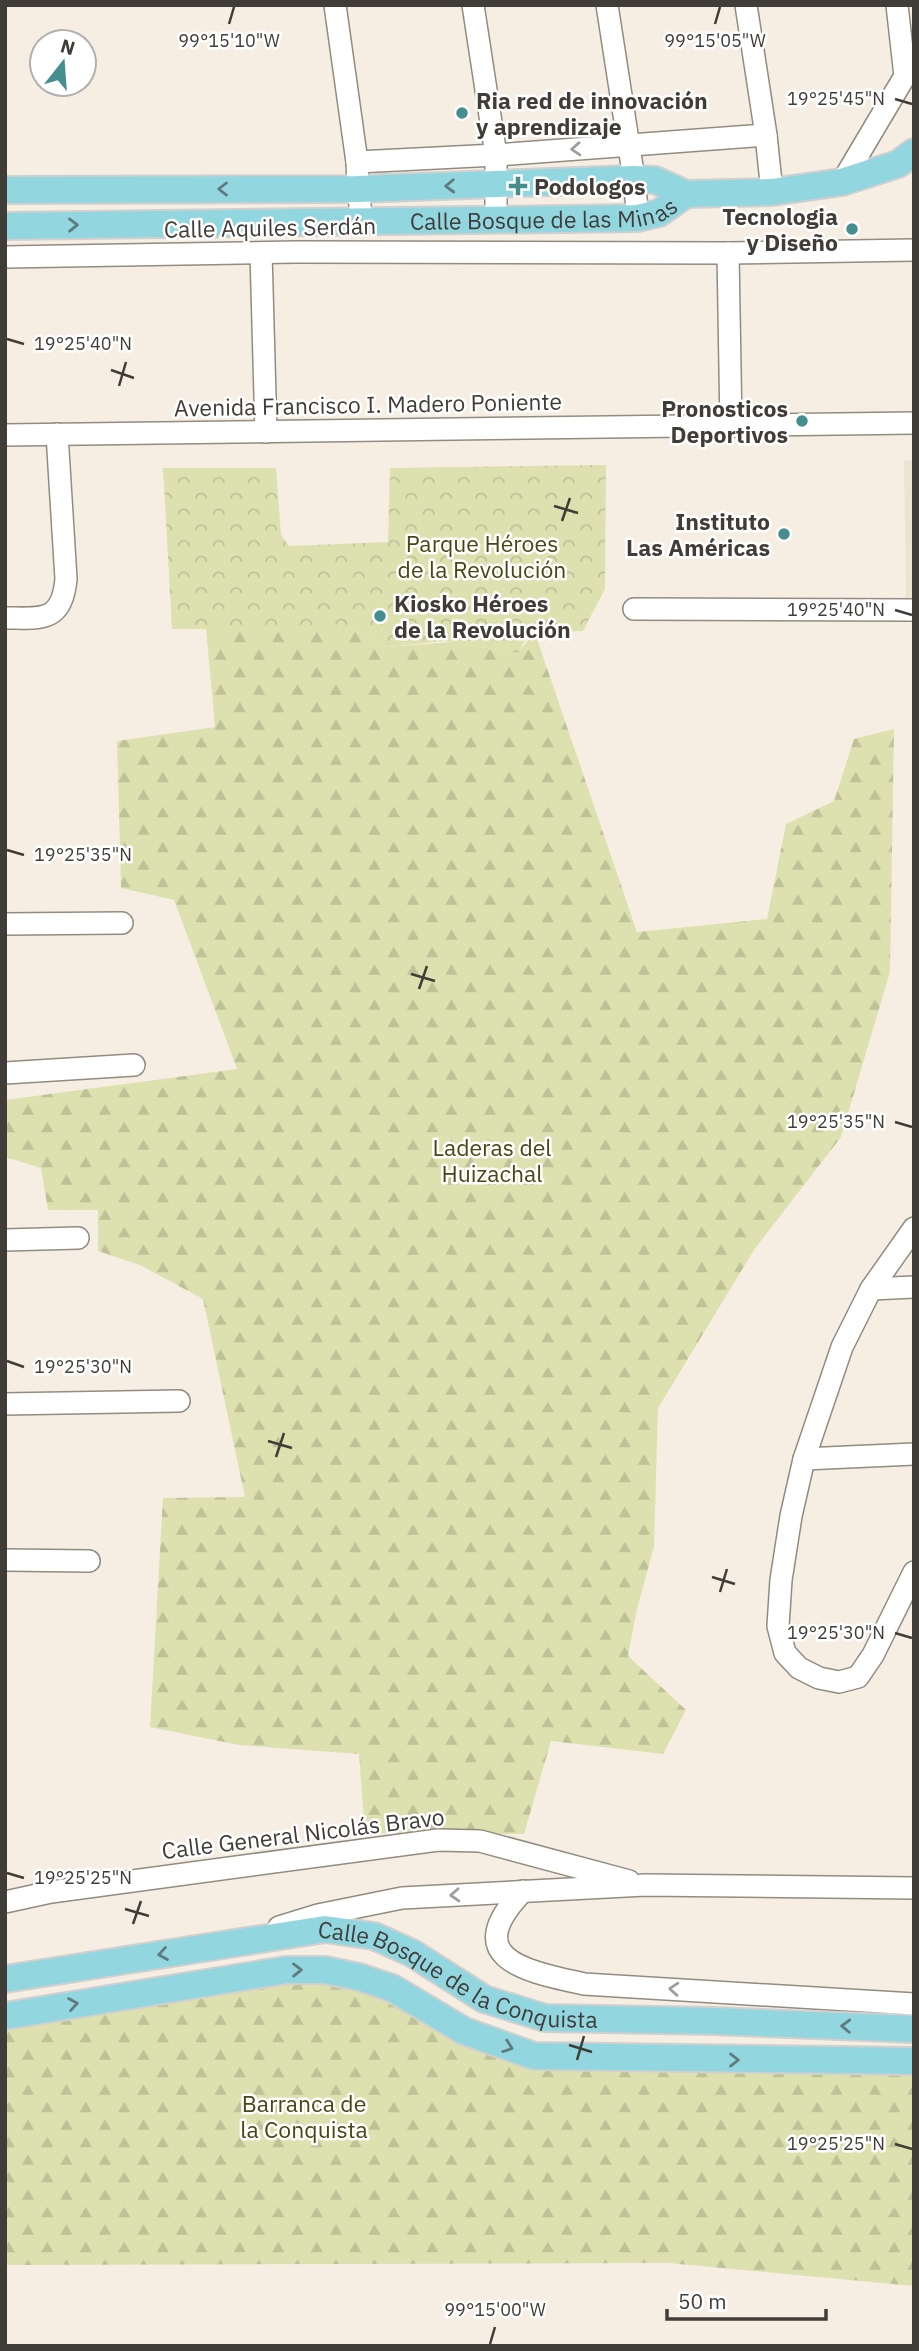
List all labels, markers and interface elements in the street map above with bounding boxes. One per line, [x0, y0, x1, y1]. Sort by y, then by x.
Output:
north arrow [28, 28, 98, 98]
text: 99°15'10"W [178, 29, 280, 52]
text: 99°15'05"W [664, 29, 766, 52]
text: N [58, 33, 78, 60]
place label: Ria red de innovación y aprendizaje [476, 85, 708, 141]
text: 19°25'45"N [787, 87, 885, 110]
marker: Ria red de innovación y aprendizaje [454, 105, 470, 121]
one-way arrow [570, 141, 581, 156]
place label: Podologos [534, 171, 646, 201]
marker: Podologos [508, 176, 528, 196]
one-way arrow [444, 178, 455, 194]
one-way arrow [217, 181, 227, 197]
street label: Calle Bosque de las Minas [410, 190, 683, 236]
place label: Tecnologia y Diseño [722, 201, 838, 257]
street label: Calle Aquiles Serdán [164, 210, 376, 244]
one-way arrow [69, 217, 79, 233]
marker: Tecnologia y Diseño [844, 221, 860, 237]
text: 19°25'40"N [34, 332, 132, 355]
street label: Avenida Francisco I. Madero Poniente [174, 386, 562, 422]
place label: Pronosticos Deportivos [661, 393, 788, 449]
marker: Pronosticos Deportivos [794, 413, 810, 429]
place label: Instituto Las Américas [626, 506, 770, 562]
marker: Instituto Las Américas [776, 526, 792, 542]
park label: Parque Héroes de la Revolución [398, 528, 566, 584]
place label: Kiosko Héroes de la Revolución [394, 588, 571, 644]
text: 19°25'40"N [787, 598, 885, 621]
marker: Kiosko Héroes de la Revolución [372, 608, 388, 624]
text: 19°25'35"N [34, 843, 132, 866]
text: 19°25'35"N [787, 1110, 885, 1133]
park label: Laderas del Huizachal [432, 1132, 552, 1188]
text: 19°25'30"N [34, 1355, 132, 1378]
text: 19°25'30"N [787, 1621, 885, 1644]
street label: Calle General Nicolás Bravo [160, 1801, 446, 1865]
text: 19°25'25"N [34, 1866, 132, 1889]
one-way arrow [449, 1887, 460, 1902]
street label: Calle Bosque de la Conquista [316, 1913, 598, 2034]
one-way arrow [157, 1946, 169, 1961]
one-way arrow [292, 1963, 303, 1978]
one-way arrow [669, 1982, 680, 1997]
one-way arrow [67, 1997, 78, 2012]
one-way arrow [840, 2019, 851, 2034]
one-way arrow [501, 2039, 513, 2053]
one-way arrow [728, 2052, 739, 2067]
park label: Barranca de la Conquista [240, 2088, 368, 2144]
text: 19°25'25"N [787, 2132, 885, 2155]
scale bar [667, 2278, 826, 2322]
text: 50 m [678, 2287, 727, 2315]
text: 99°15'00"W [444, 2298, 546, 2321]

